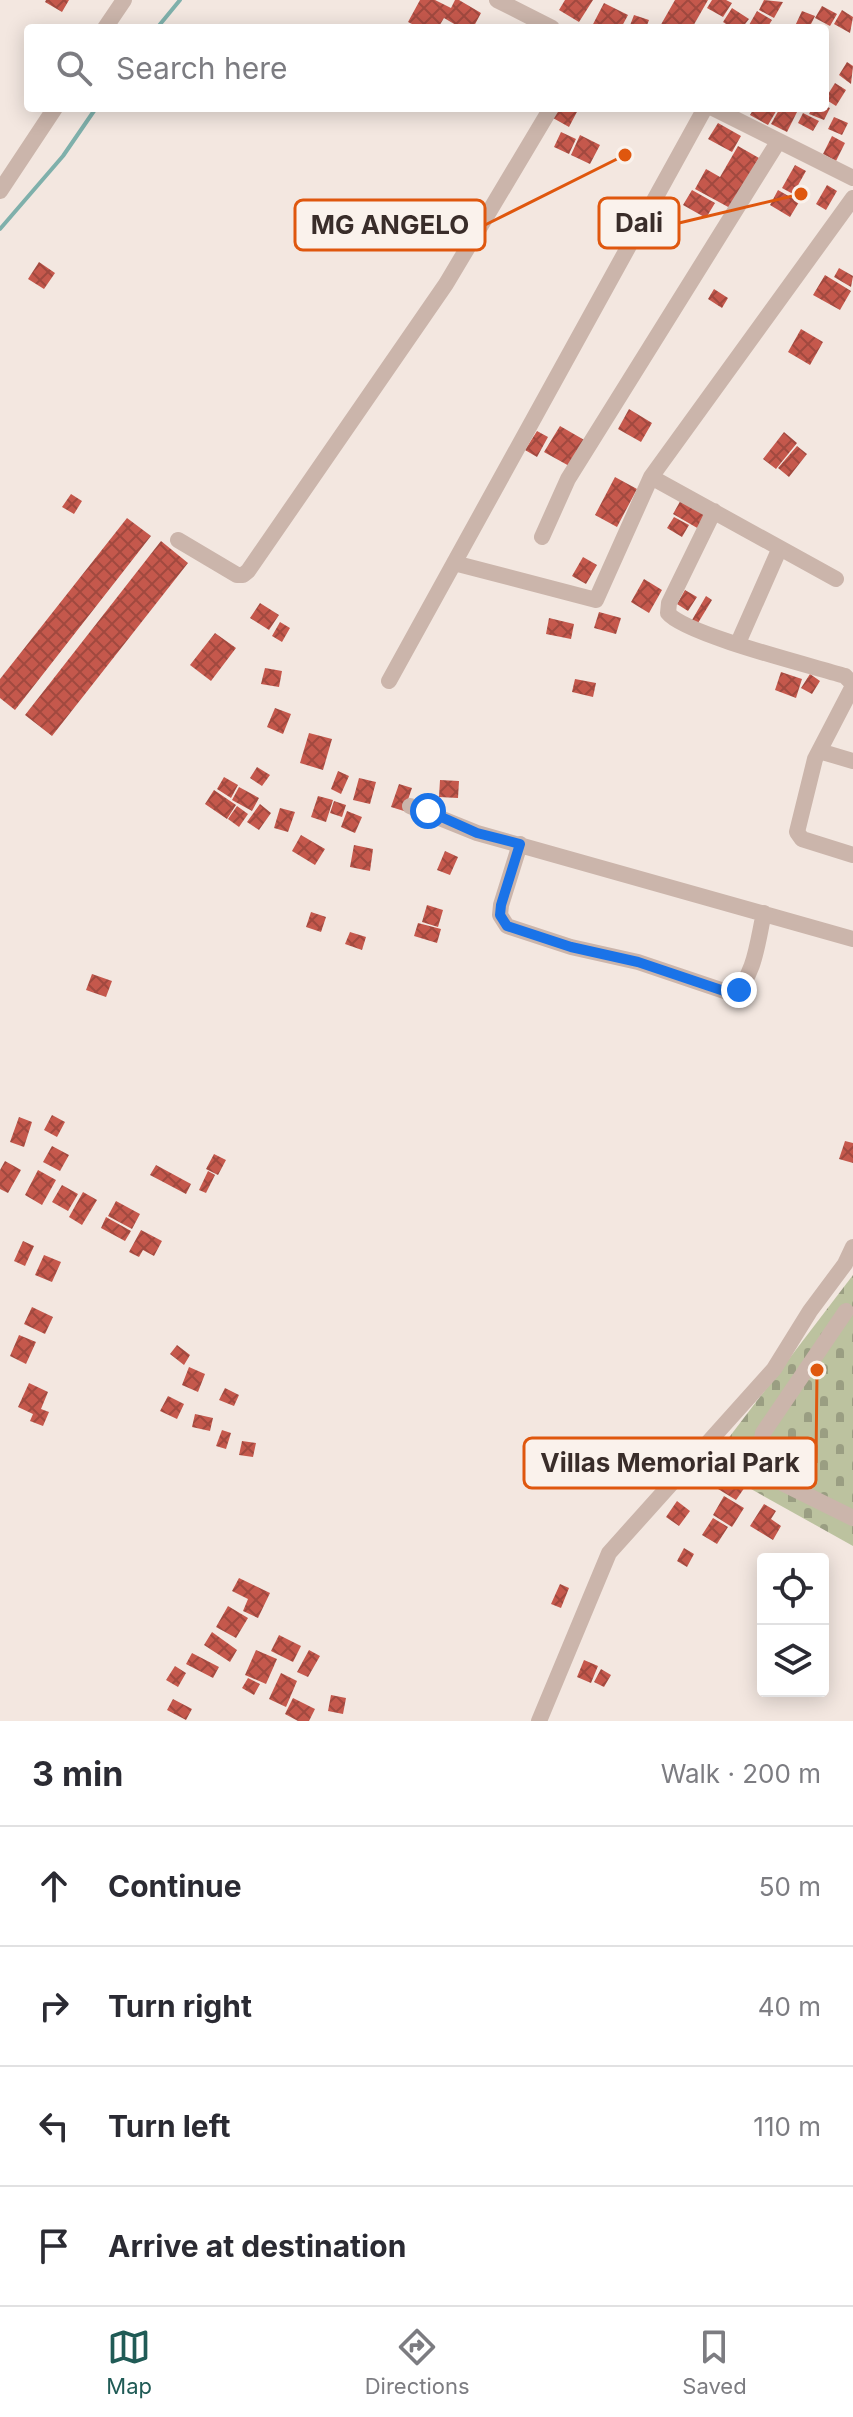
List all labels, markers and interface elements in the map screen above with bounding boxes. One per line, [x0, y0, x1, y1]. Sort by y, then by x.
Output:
search box [24, 24, 829, 112]
icon: search [52, 46, 96, 90]
text: Search here [116, 50, 288, 86]
callout: Dali [599, 198, 679, 248]
callout: MG ANGELO [295, 200, 485, 250]
text: Dali [615, 207, 663, 238]
text: MG ANGELO [311, 209, 469, 240]
route start [410, 793, 446, 829]
route end [721, 972, 757, 1008]
callout: Villas Memorial Park [524, 1438, 816, 1488]
text: Villas Memorial Park [540, 1447, 800, 1478]
map controls [757, 1553, 829, 1697]
button: locate [757, 1553, 829, 1625]
button: layers [757, 1625, 829, 1697]
text: 3 min [32, 1753, 123, 1794]
text: Walk · 200 m [661, 1758, 821, 1789]
icon: ahead [32, 1864, 76, 1908]
text: Continue [108, 1868, 242, 1904]
text: 50 m [759, 1871, 821, 1902]
icon: right [32, 1984, 76, 2028]
text: Turn right [108, 1988, 252, 2024]
text: 40 m [758, 1991, 821, 2022]
icon: left [32, 2104, 76, 2148]
text: Turn left [108, 2108, 230, 2144]
text: 110 m [753, 2111, 821, 2142]
icon: arrive [32, 2224, 76, 2268]
text: Arrive at destination [108, 2228, 406, 2264]
tab: Map [106, 2325, 152, 2399]
tab: Directions [365, 2325, 470, 2399]
tab: Saved [682, 2325, 747, 2399]

